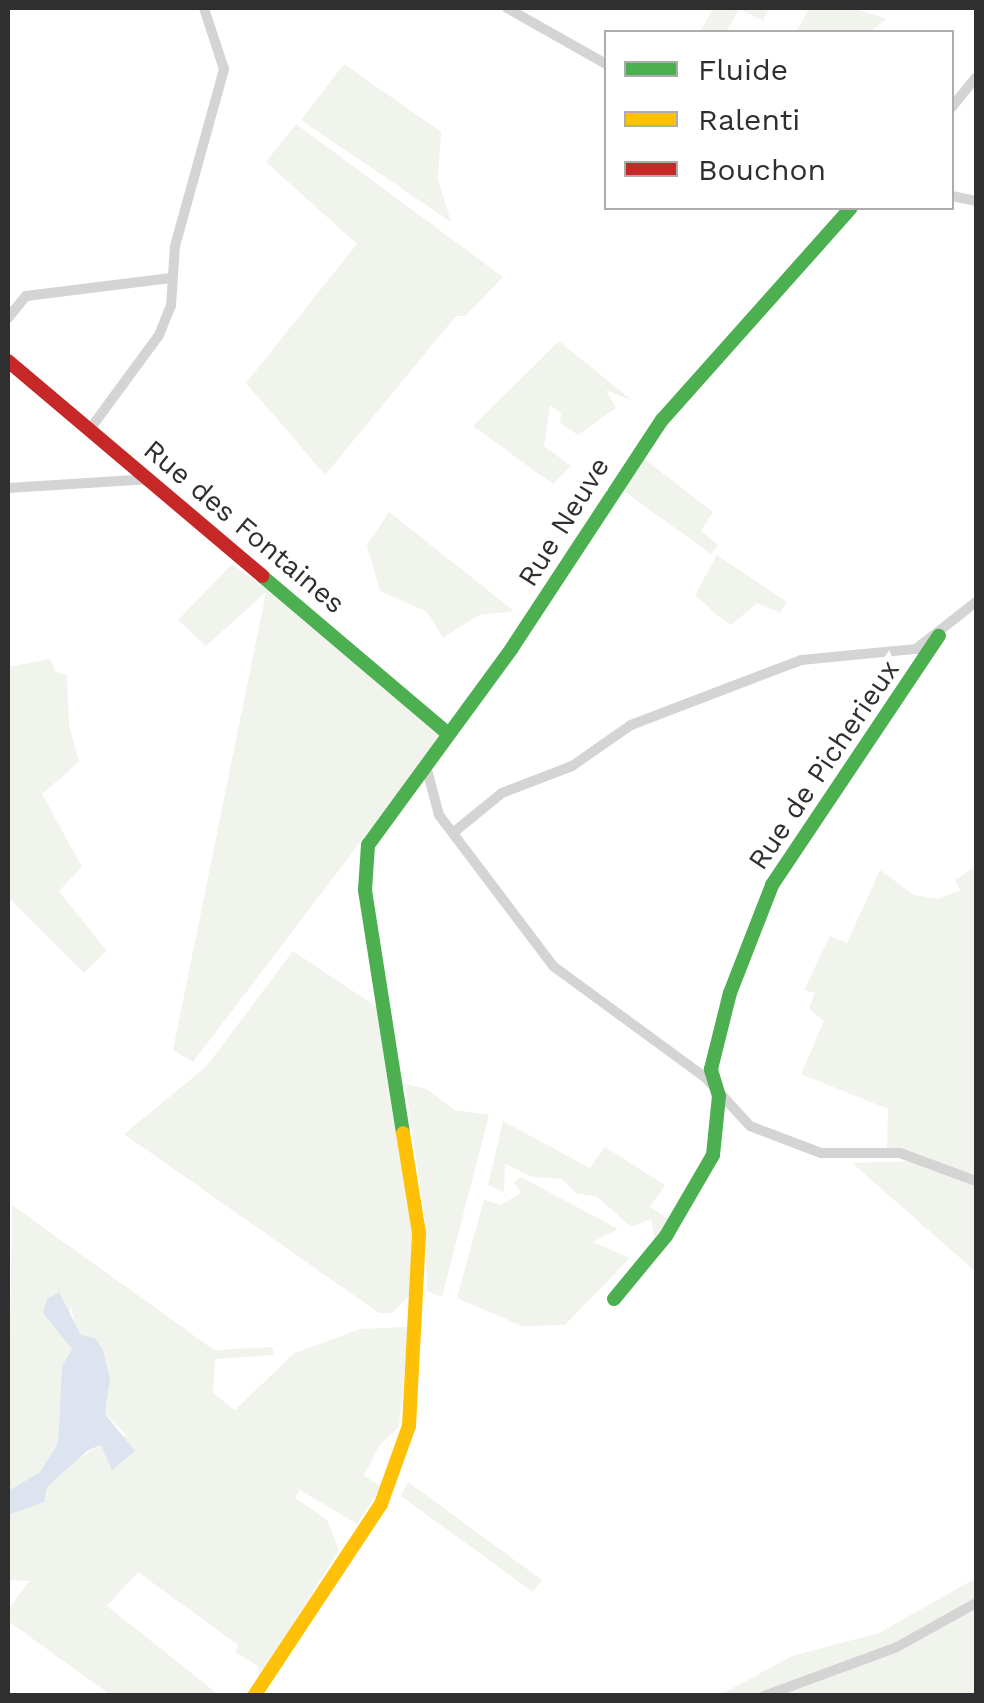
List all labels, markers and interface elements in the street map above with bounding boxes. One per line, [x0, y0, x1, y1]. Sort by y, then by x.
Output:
legend [604, 30, 954, 210]
text: Fluide [698, 52, 788, 87]
text: Ralenti [698, 102, 800, 137]
text: Bouchon [698, 152, 826, 187]
street label: Rue des Fontaines [137, 433, 351, 621]
street label: Rue Neuve [511, 451, 617, 593]
street label: Rue de Picherieux [741, 654, 907, 876]

